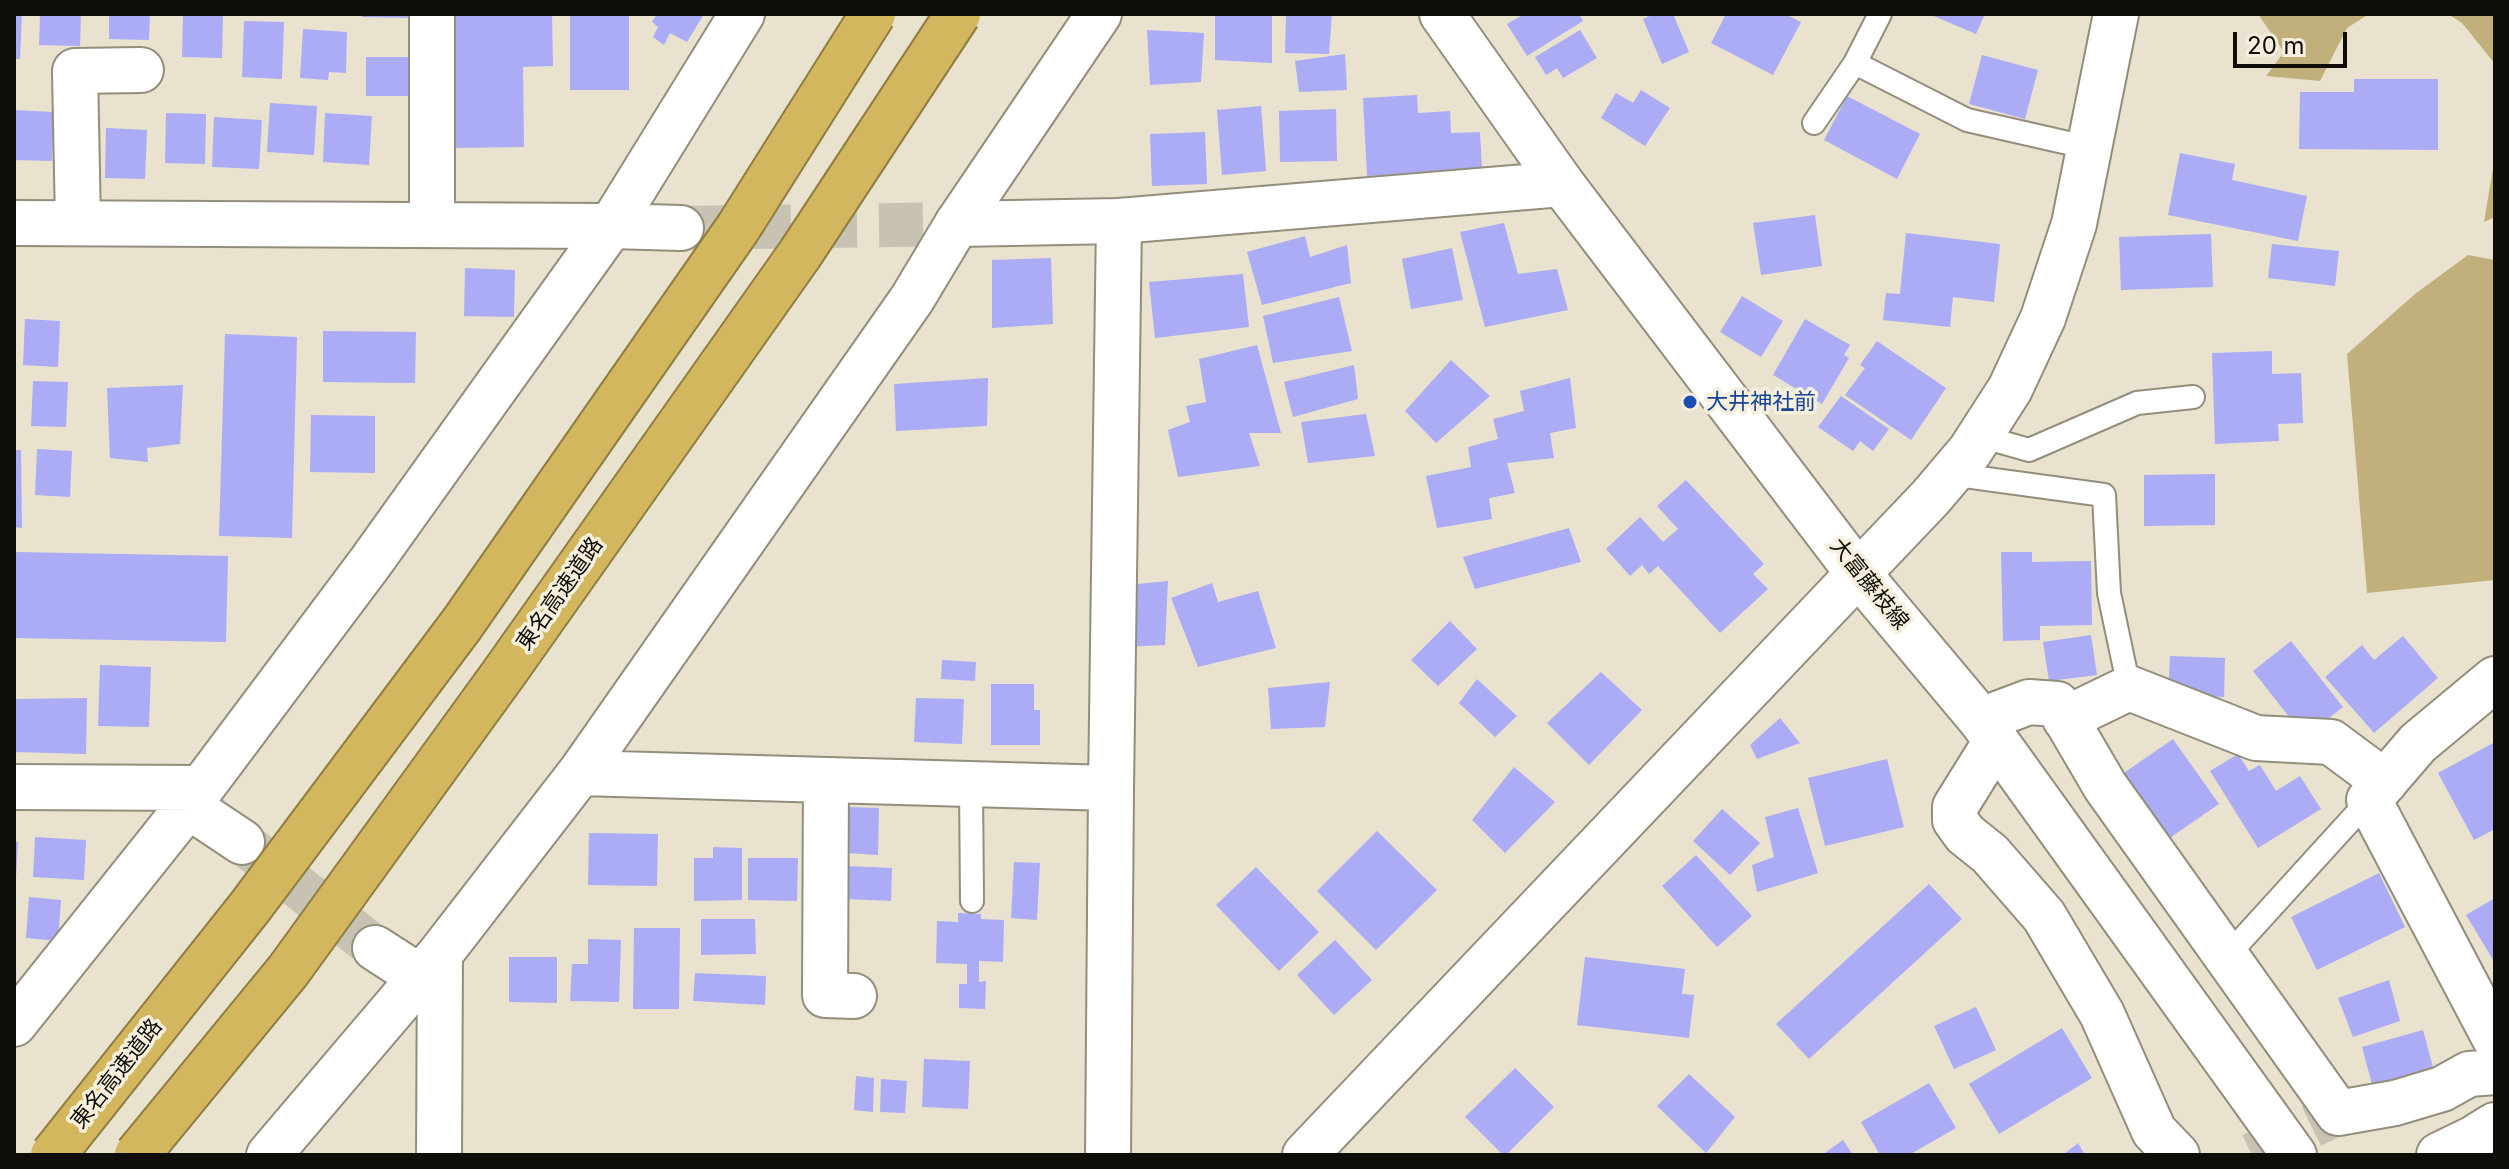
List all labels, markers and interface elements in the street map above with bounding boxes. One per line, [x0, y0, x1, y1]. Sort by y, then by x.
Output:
scale bar [2237, 16, 2351, 66]
text: 20 m [2247, 31, 2305, 60]
place label: 大井神社前 [1706, 389, 1816, 415]
marker: 大井神社前 [1681, 393, 1699, 411]
street label: 東名高速道路 [511, 532, 609, 656]
street label: 大富藤枝線 [1824, 533, 1914, 635]
street label: 東名高速道路 [66, 1014, 168, 1134]

